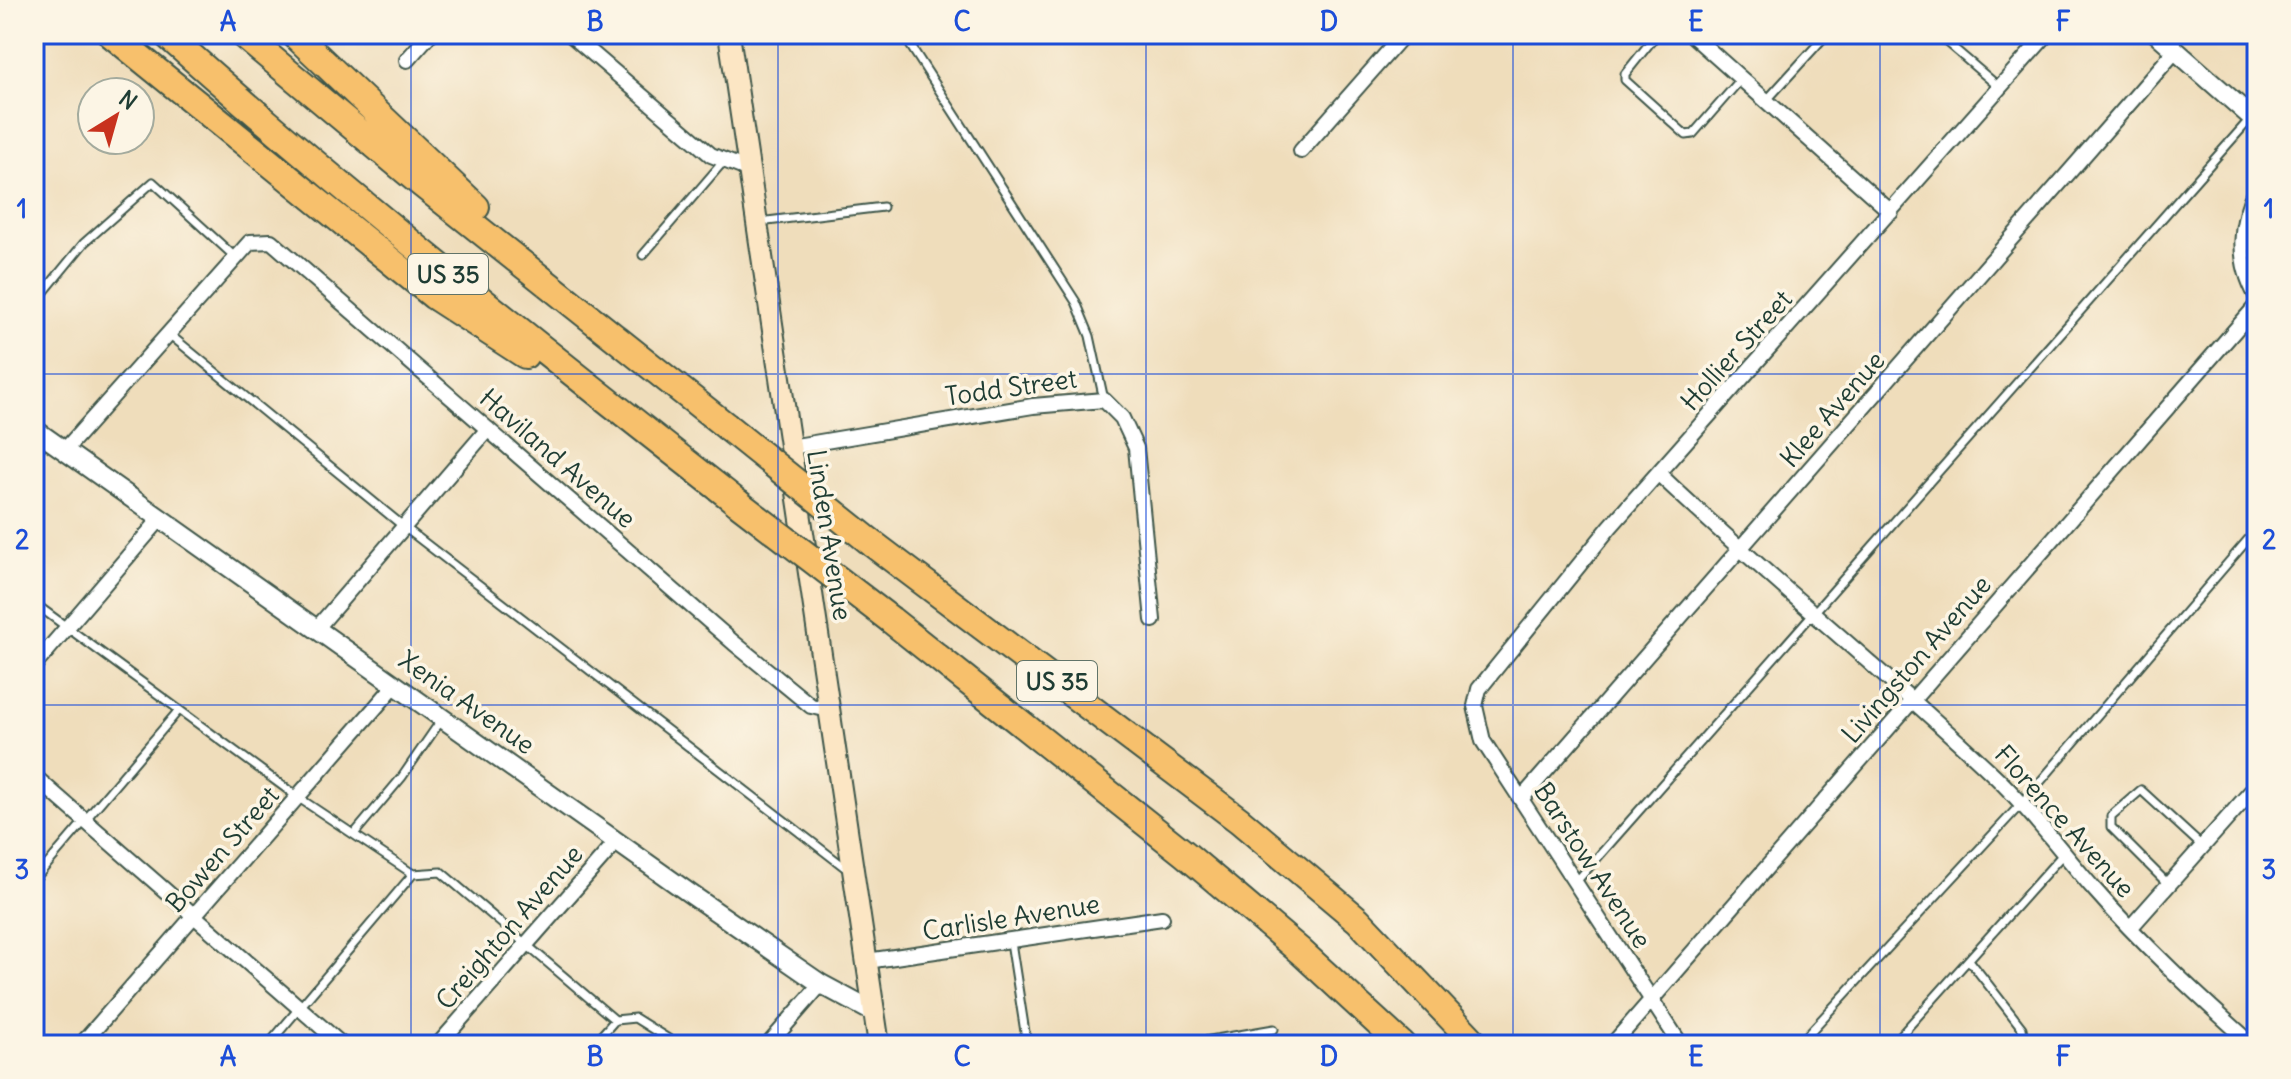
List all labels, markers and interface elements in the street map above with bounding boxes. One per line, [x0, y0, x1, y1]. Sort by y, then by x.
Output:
text: A [220, 5, 237, 38]
text: B [586, 5, 604, 38]
text: C [953, 5, 971, 38]
text: D [1320, 5, 1338, 38]
text: E [1688, 5, 1704, 38]
text: F [2056, 5, 2071, 38]
north arrow [76, 76, 156, 156]
text: N [114, 84, 143, 116]
text: 1 [17, 192, 27, 225]
text: 1 [2264, 192, 2274, 225]
road number: US 35 [408, 254, 488, 294]
street label: Hollier Street [1673, 283, 1799, 417]
street label: Klee Avenue [1773, 344, 1891, 474]
street label: Todd Street [943, 361, 1079, 413]
street label: Haviland Avenue [473, 381, 643, 535]
street label: Linden Avenue [800, 447, 860, 623]
text: 2 [15, 523, 29, 556]
text: 2 [2262, 523, 2276, 556]
street label: Livingston Avenue [1834, 568, 1998, 750]
street label: Xenia Avenue [393, 643, 541, 761]
road number: US 35 [1017, 661, 1097, 701]
street label: Florence Avenue [1988, 738, 2142, 904]
street label: Barstow Avenue [1527, 776, 1659, 954]
street label: Bowen Street [158, 779, 286, 919]
street label: Creighton Avenue [428, 838, 590, 1016]
text: 3 [15, 853, 29, 886]
text: 3 [2262, 853, 2276, 886]
street label: Carlisle Avenue [920, 887, 1102, 947]
text: A [220, 1040, 237, 1073]
text: B [586, 1040, 604, 1073]
text: C [953, 1040, 971, 1073]
text: D [1320, 1040, 1338, 1073]
text: E [1688, 1040, 1704, 1073]
text: F [2056, 1040, 2071, 1073]

